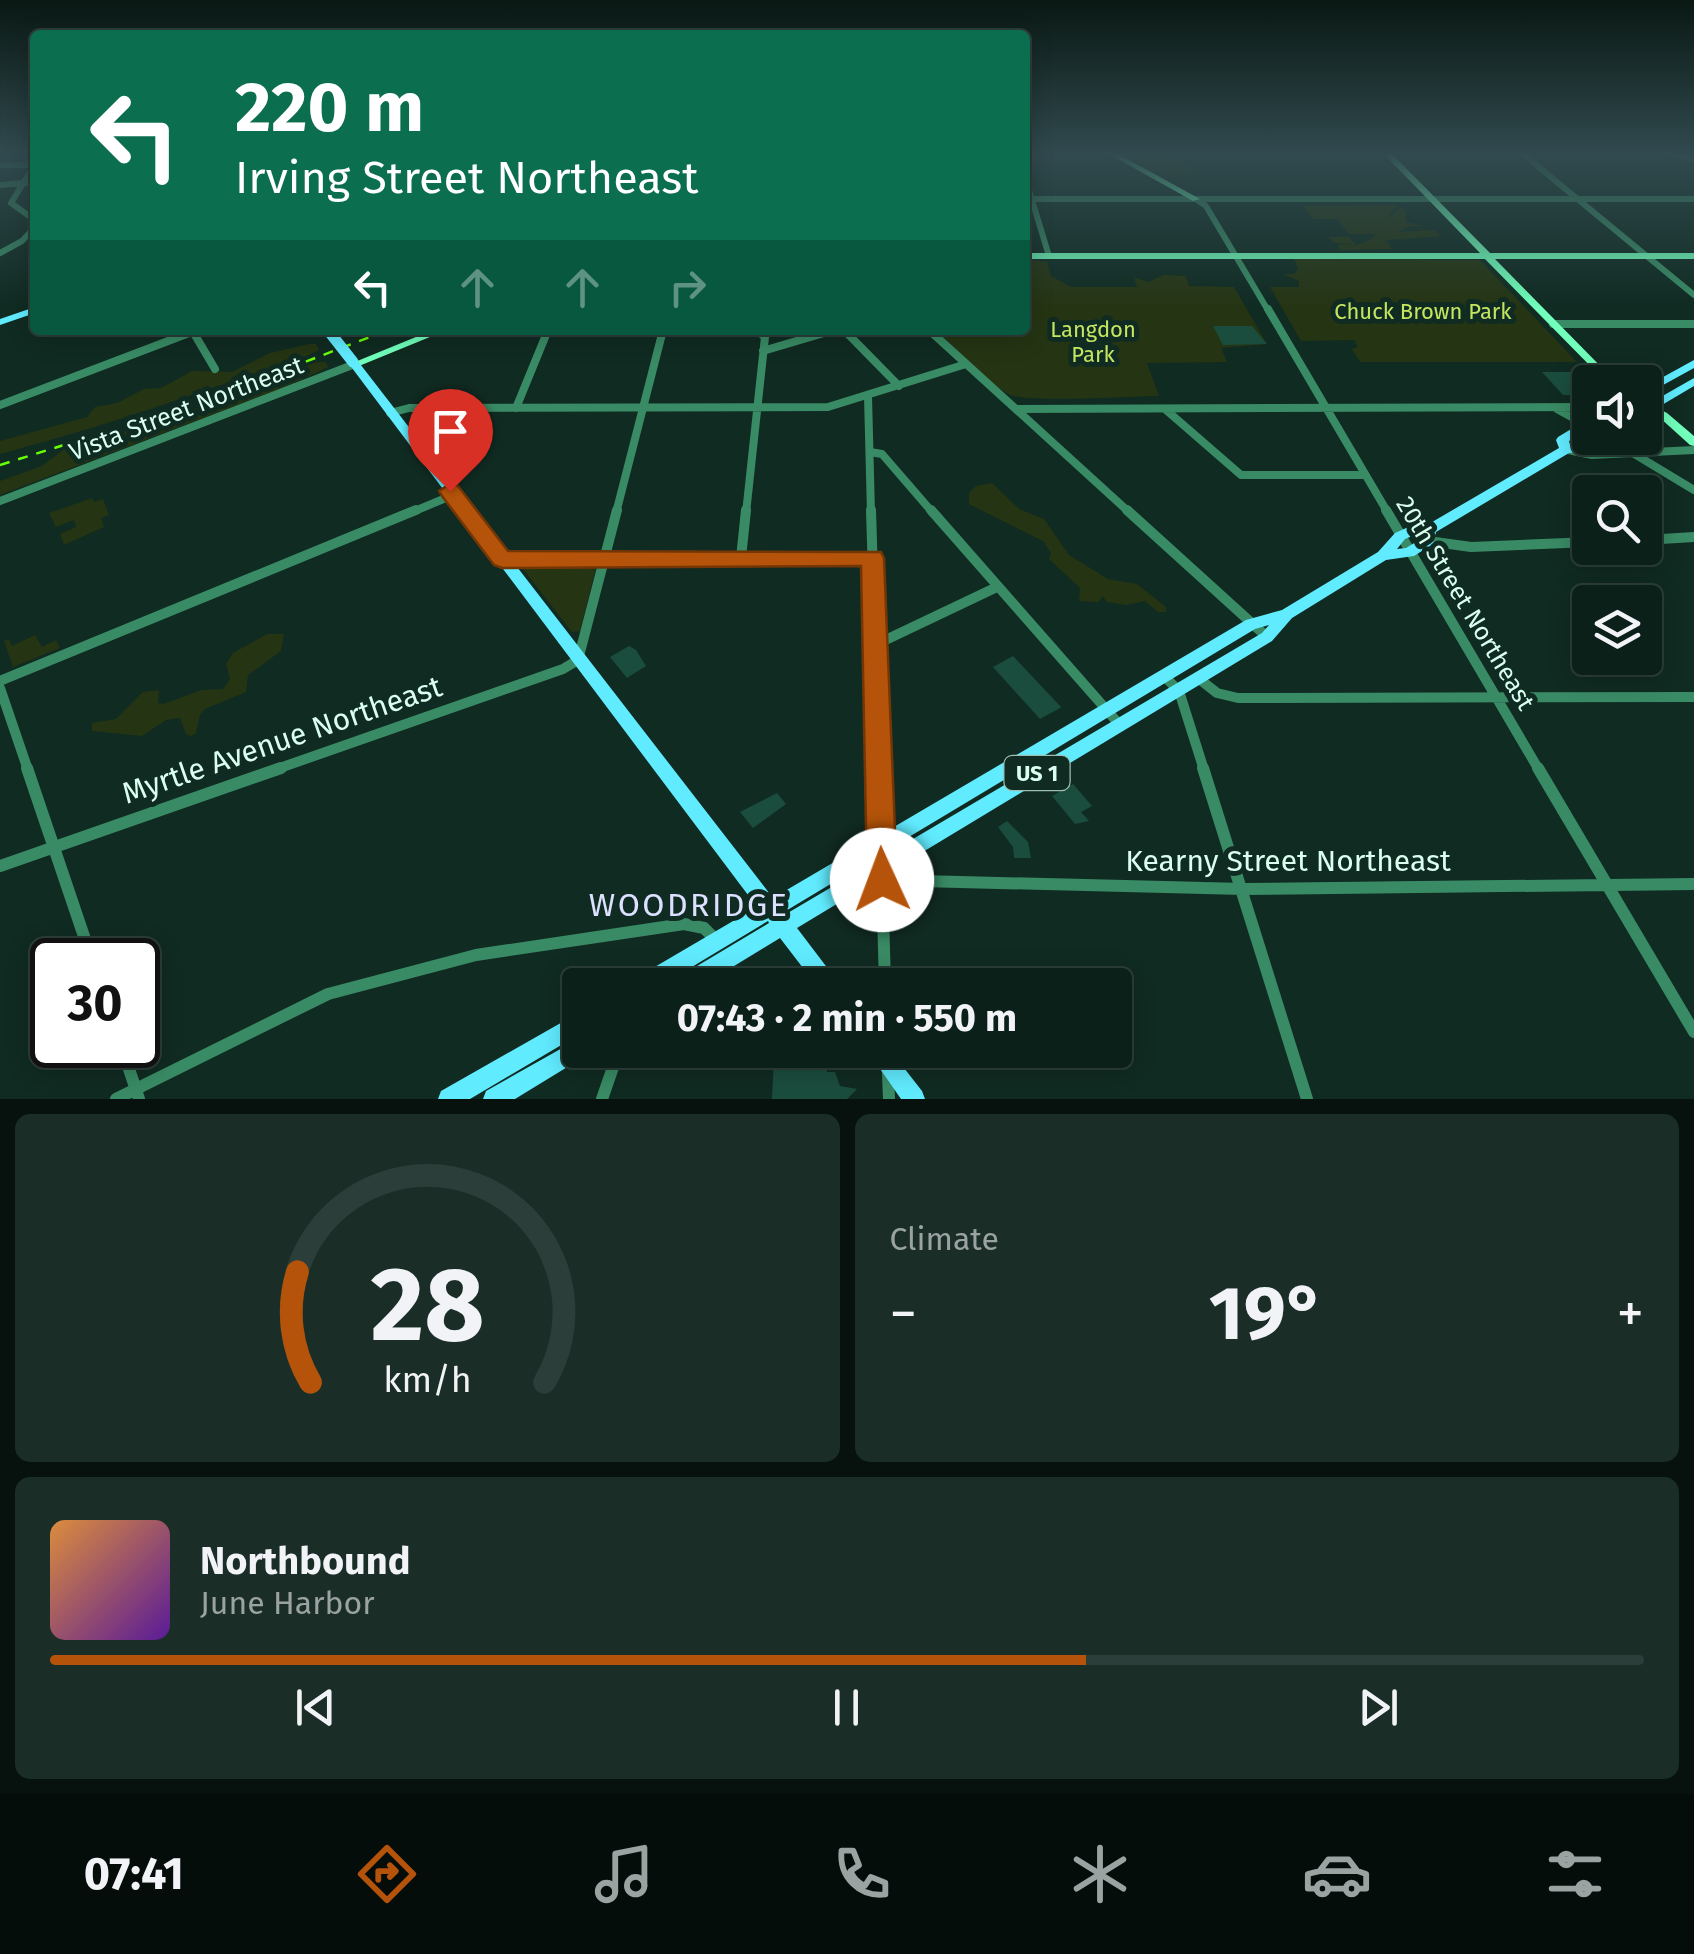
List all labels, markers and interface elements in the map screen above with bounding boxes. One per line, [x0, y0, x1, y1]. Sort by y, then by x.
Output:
text: 220 m [235, 66, 424, 150]
icon: left [70, 70, 200, 200]
text: Irving Street Northeast [235, 151, 699, 205]
icon: left [345, 260, 400, 315]
icon: ahead [450, 260, 505, 315]
icon: ahead [555, 260, 610, 315]
icon: right [660, 260, 715, 315]
park label: Chuck Brown Park [1334, 298, 1512, 325]
park label: Langdon Park [1050, 316, 1136, 368]
street label: Vista Street Northeast [65, 350, 309, 467]
map controls [1572, 365, 1662, 675]
button: sound [1572, 365, 1662, 455]
pin [408, 389, 493, 492]
icon: arrive [423, 404, 478, 459]
button: search [1572, 475, 1662, 565]
street label: 20th Street Northeast [1390, 491, 1541, 716]
button: layers [1572, 585, 1662, 675]
street label: Myrtle Avenue Northeast [117, 668, 447, 812]
road number: US 1 [1004, 756, 1070, 790]
position arrow [830, 828, 934, 932]
street label: Kearny Street Northeast [1125, 843, 1451, 879]
district label: WOODRIDGE [589, 886, 789, 924]
speed limit sign: 30 [30, 938, 160, 1068]
text: 07:43 · 2 min · 550 m [677, 995, 1017, 1041]
text: Climate [890, 1220, 999, 1258]
text: 28 [370, 1243, 484, 1368]
text: 19° [1209, 1269, 1325, 1359]
text: − [890, 1281, 917, 1347]
text: + [1617, 1281, 1644, 1347]
text: km/h [383, 1359, 471, 1401]
text: Northbound [200, 1538, 411, 1584]
text: June Harbor [200, 1584, 375, 1622]
icon: previous [288, 1680, 343, 1735]
icon: pause [819, 1680, 874, 1735]
icon: next [1351, 1680, 1406, 1735]
icon: directions [352, 1839, 422, 1909]
icon: music [589, 1839, 659, 1909]
icon: phone [827, 1839, 897, 1909]
icon: climate [1065, 1839, 1135, 1909]
icon: car [1302, 1839, 1372, 1909]
icon: filters [1540, 1839, 1610, 1909]
text: 07:41 [84, 1847, 184, 1901]

